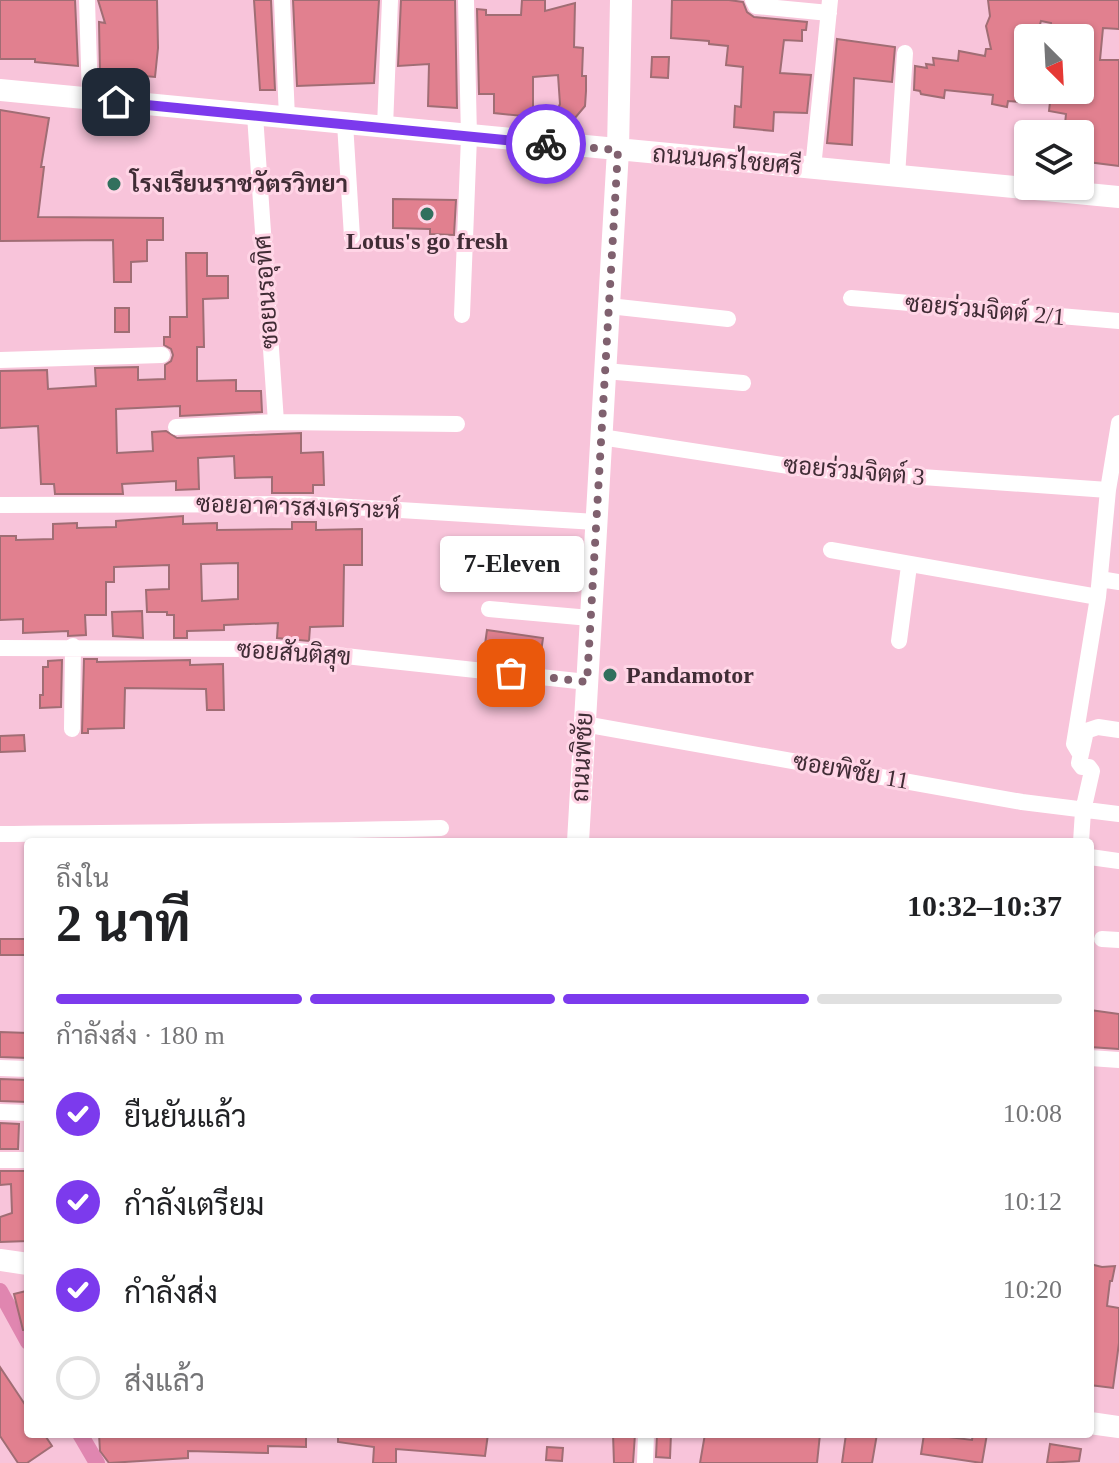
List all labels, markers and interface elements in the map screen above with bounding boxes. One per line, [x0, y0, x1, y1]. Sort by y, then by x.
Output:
north arrow [1014, 24, 1094, 104]
map controls [1014, 24, 1094, 200]
pin [82, 68, 150, 136]
icon: home [94, 80, 138, 124]
courier [506, 104, 586, 184]
button: layers [1014, 120, 1094, 200]
icon: bike [524, 122, 568, 166]
street label: ถนนนครไชยศรี [651, 138, 803, 179]
place label: โรงเรียนราชวัตรวิทยา [128, 168, 348, 197]
marker: โรงเรียนราชวัตรวิทยา [105, 175, 123, 193]
marker: Lotus's go fresh [418, 205, 436, 223]
place label: Lotus's go fresh [346, 228, 508, 254]
street label: ซอยนรอุทิศ [248, 234, 286, 350]
street label: ซอยร่วมจิตต์ 2/1 [904, 287, 1066, 330]
street label: ซอยร่วมจิตต์ 3 [782, 449, 926, 490]
street label: ซอยอาคารสงเคราะห์ [196, 487, 401, 524]
callout: 7-Eleven [439, 537, 583, 593]
text: 7-Eleven [464, 549, 560, 578]
street label: ซอยสันติสุข [236, 635, 352, 673]
pin [477, 639, 545, 707]
icon: bag [489, 651, 533, 695]
place label: Pandamotor [626, 662, 754, 688]
marker: Pandamotor [601, 666, 619, 684]
street label: ถนนพิชัย [566, 711, 597, 803]
street label: ซอยพิชัย 11 [791, 747, 911, 794]
text: ถึงใน [56, 864, 109, 893]
text: 10:32–10:37 [907, 889, 1062, 922]
text: 2 นาที [56, 895, 191, 952]
text: กำลังส่ง · 180 m [56, 1021, 225, 1050]
icon: check [56, 1092, 100, 1136]
text: 10:08 [1003, 1099, 1062, 1128]
text: ยืนยันแล้ว [124, 1100, 247, 1133]
icon: check [56, 1180, 100, 1224]
text: 10:12 [1003, 1187, 1062, 1216]
text: กำลังเตรียม [124, 1188, 264, 1221]
icon: check [56, 1268, 100, 1312]
text: 10:20 [1003, 1275, 1062, 1304]
text: กำลังส่ง [124, 1276, 218, 1309]
text: ส่งแล้ว [124, 1364, 205, 1397]

